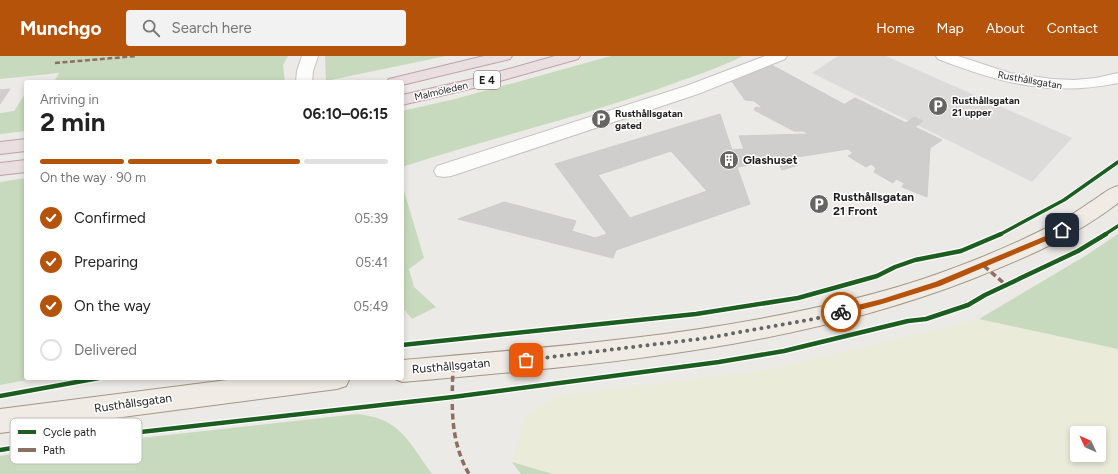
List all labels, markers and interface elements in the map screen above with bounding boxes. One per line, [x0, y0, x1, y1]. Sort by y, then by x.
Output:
search box [126, 10, 406, 46]
text: Munchgo [20, 17, 102, 40]
icon: search [140, 17, 162, 39]
text: Search here [172, 19, 252, 37]
text: Home [876, 20, 915, 37]
text: Map [937, 20, 964, 37]
text: About [986, 20, 1025, 37]
text: Contact [1047, 20, 1098, 37]
street label: Rusthållsgatan [997, 68, 1064, 92]
road number: E 4 [474, 71, 500, 89]
street label: Malmöleden [413, 78, 469, 103]
text: Arriving in [40, 92, 99, 107]
place label: Rusthållsgatan 21 upper [952, 94, 1020, 119]
parking icon: Rusthållsgatan 21 upper [927, 95, 949, 117]
text: 06:10–06:15 [303, 105, 388, 123]
text: 2 min [40, 106, 106, 138]
place label: Rusthållsgatan gated [615, 107, 683, 132]
parking icon: Rusthållsgatan gated [590, 108, 612, 130]
building icon: Glashuset [718, 149, 740, 171]
place label: Glashuset [743, 153, 798, 167]
text: On the way · 90 m [40, 170, 146, 185]
place label: Rusthållsgatan 21 Front [833, 190, 914, 218]
parking icon: Rusthållsgatan 21 Front [808, 193, 830, 215]
icon: check [40, 207, 62, 229]
text: Confirmed [74, 209, 146, 227]
text: 05:39 [354, 211, 388, 226]
pin [1045, 213, 1079, 247]
icon: home [1051, 219, 1073, 241]
icon: check [40, 251, 62, 273]
text: Preparing [74, 253, 138, 271]
text: 05:41 [355, 255, 388, 270]
courier [821, 292, 861, 332]
icon: check [40, 295, 62, 317]
text: On the way [74, 297, 151, 315]
text: 05:49 [353, 299, 388, 314]
icon: bike [830, 301, 852, 323]
text: Delivered [74, 341, 137, 359]
pin [509, 343, 543, 377]
icon: bag [515, 349, 537, 371]
street label: Rusthållsgatan [411, 356, 491, 376]
street label: Rusthållsgatan [93, 391, 173, 415]
legend [10, 418, 142, 464]
text: Cycle path [43, 426, 96, 439]
north arrow [1070, 426, 1106, 462]
map controls [1070, 426, 1106, 462]
text: Path [43, 444, 65, 457]

